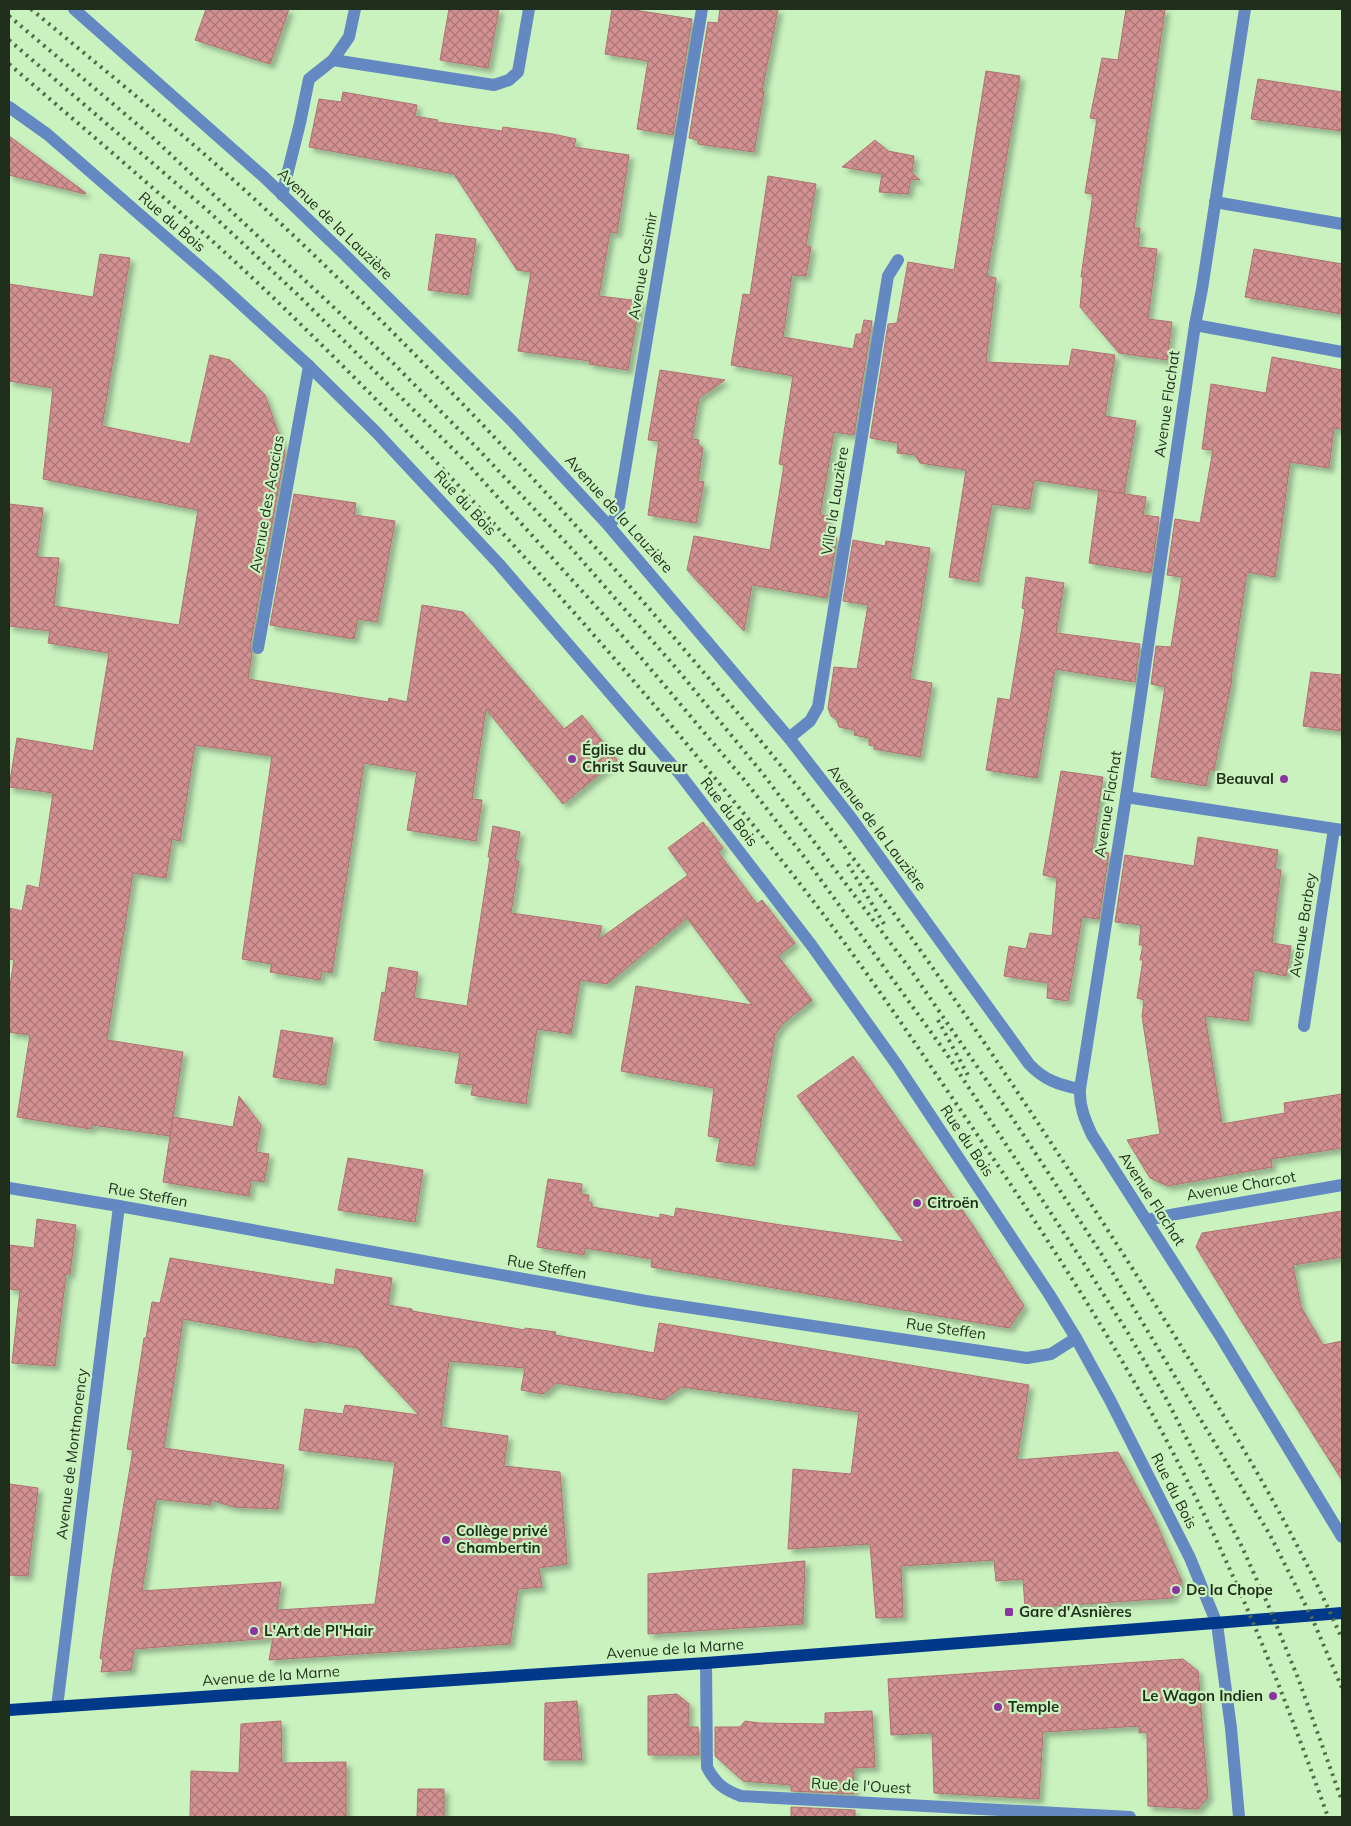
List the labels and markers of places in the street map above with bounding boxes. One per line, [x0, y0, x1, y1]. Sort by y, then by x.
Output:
place label: Église du Christ Sauveur [582, 740, 687, 776]
marker: Église du Christ Sauveur [566, 753, 578, 765]
place label: Beauval [1216, 769, 1274, 788]
marker: Beauval [1278, 773, 1290, 785]
place label: Citroën [927, 1193, 979, 1212]
marker: Citroën [911, 1197, 923, 1209]
place label: Collège privé Chambertin [456, 1521, 548, 1557]
marker: Collège privé Chambertin [440, 1534, 452, 1546]
place label: De la Chope [1186, 1580, 1273, 1599]
marker: De la Chope [1170, 1584, 1182, 1596]
place label: Gare d'Asnières [1019, 1602, 1132, 1621]
marker: Gare d'Asnières [1003, 1606, 1015, 1618]
place label: L'Art de Pl'Hair [264, 1621, 373, 1640]
marker: L'Art de Pl'Hair [248, 1625, 260, 1637]
place label: Le Wagon Indien [1142, 1686, 1263, 1705]
marker: Le Wagon Indien [1267, 1690, 1279, 1702]
place label: Temple [1008, 1697, 1059, 1716]
marker: Temple [992, 1701, 1004, 1713]

